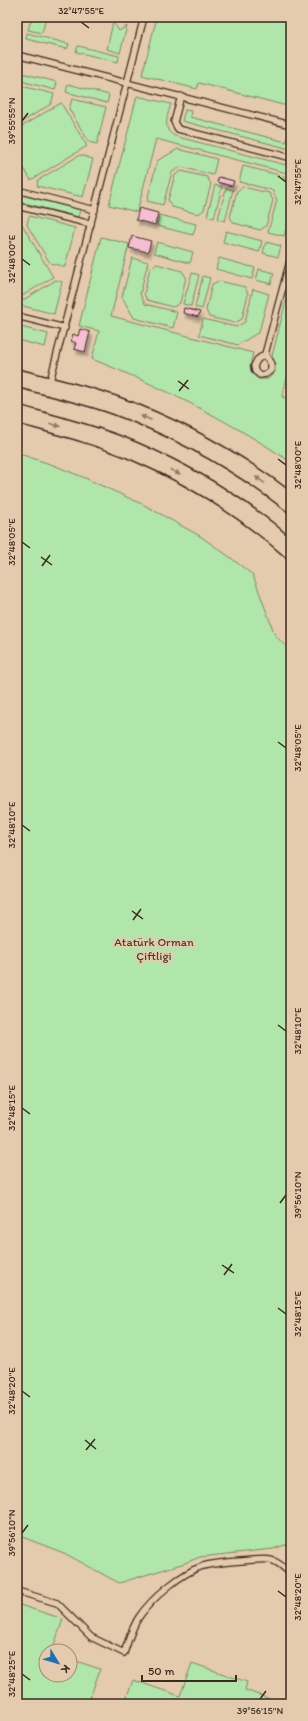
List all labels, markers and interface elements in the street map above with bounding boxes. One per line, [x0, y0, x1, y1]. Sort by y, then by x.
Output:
text: 32°47'55"E [58, 4, 105, 17]
text: 39°55'55"N [5, 97, 18, 144]
text: 32°47'55"E [291, 158, 304, 205]
text: 32°48'00"E [5, 234, 18, 283]
one-way arrow [139, 414, 151, 420]
one-way arrow [49, 422, 61, 428]
text: 32°48'00"E [291, 440, 304, 489]
one-way arrow [170, 468, 181, 475]
one-way arrow [254, 476, 265, 484]
text: 32°48'05"E [5, 518, 18, 566]
text: 32°48'05"E [291, 724, 304, 772]
text: 32°48'10"E [5, 801, 18, 848]
park label: Atatürk Orman Çiftliği [114, 935, 194, 963]
text: 32°48'10"E [291, 1007, 304, 1054]
text: 32°48'15"E [5, 1084, 18, 1131]
text: 39°56'10"N [291, 1171, 304, 1219]
text: 32°48'15"E [291, 1290, 304, 1337]
text: 32°48'20"E [5, 1367, 18, 1415]
text: 39°56'10"N [5, 1509, 18, 1557]
text: 32°48'20"E [291, 1573, 304, 1621]
north arrow [38, 1643, 78, 1683]
text: 32°48'25"E [5, 1650, 18, 1697]
scale bar [142, 1657, 236, 1683]
text: K [58, 1662, 73, 1676]
text: 50 m [148, 1664, 174, 1678]
text: 39°56'15"N [237, 1704, 283, 1717]

